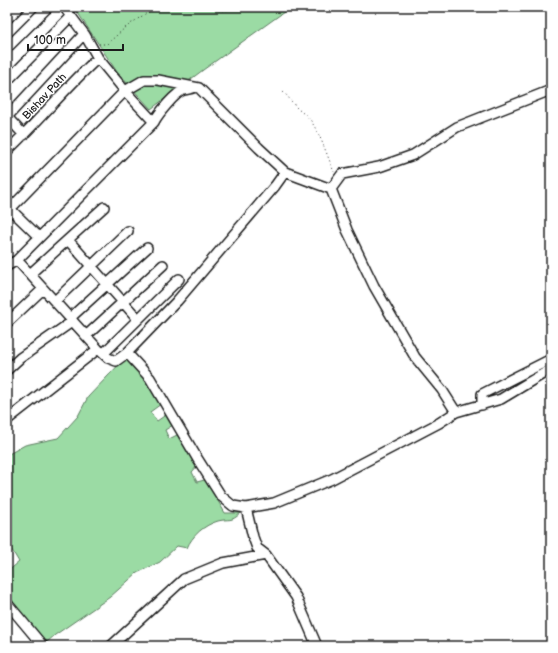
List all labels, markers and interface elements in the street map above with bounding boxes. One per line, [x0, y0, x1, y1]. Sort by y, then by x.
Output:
scale bar [28, 26, 123, 52]
text: 100 m [34, 33, 66, 48]
street label: Bishav Path [20, 71, 69, 122]

